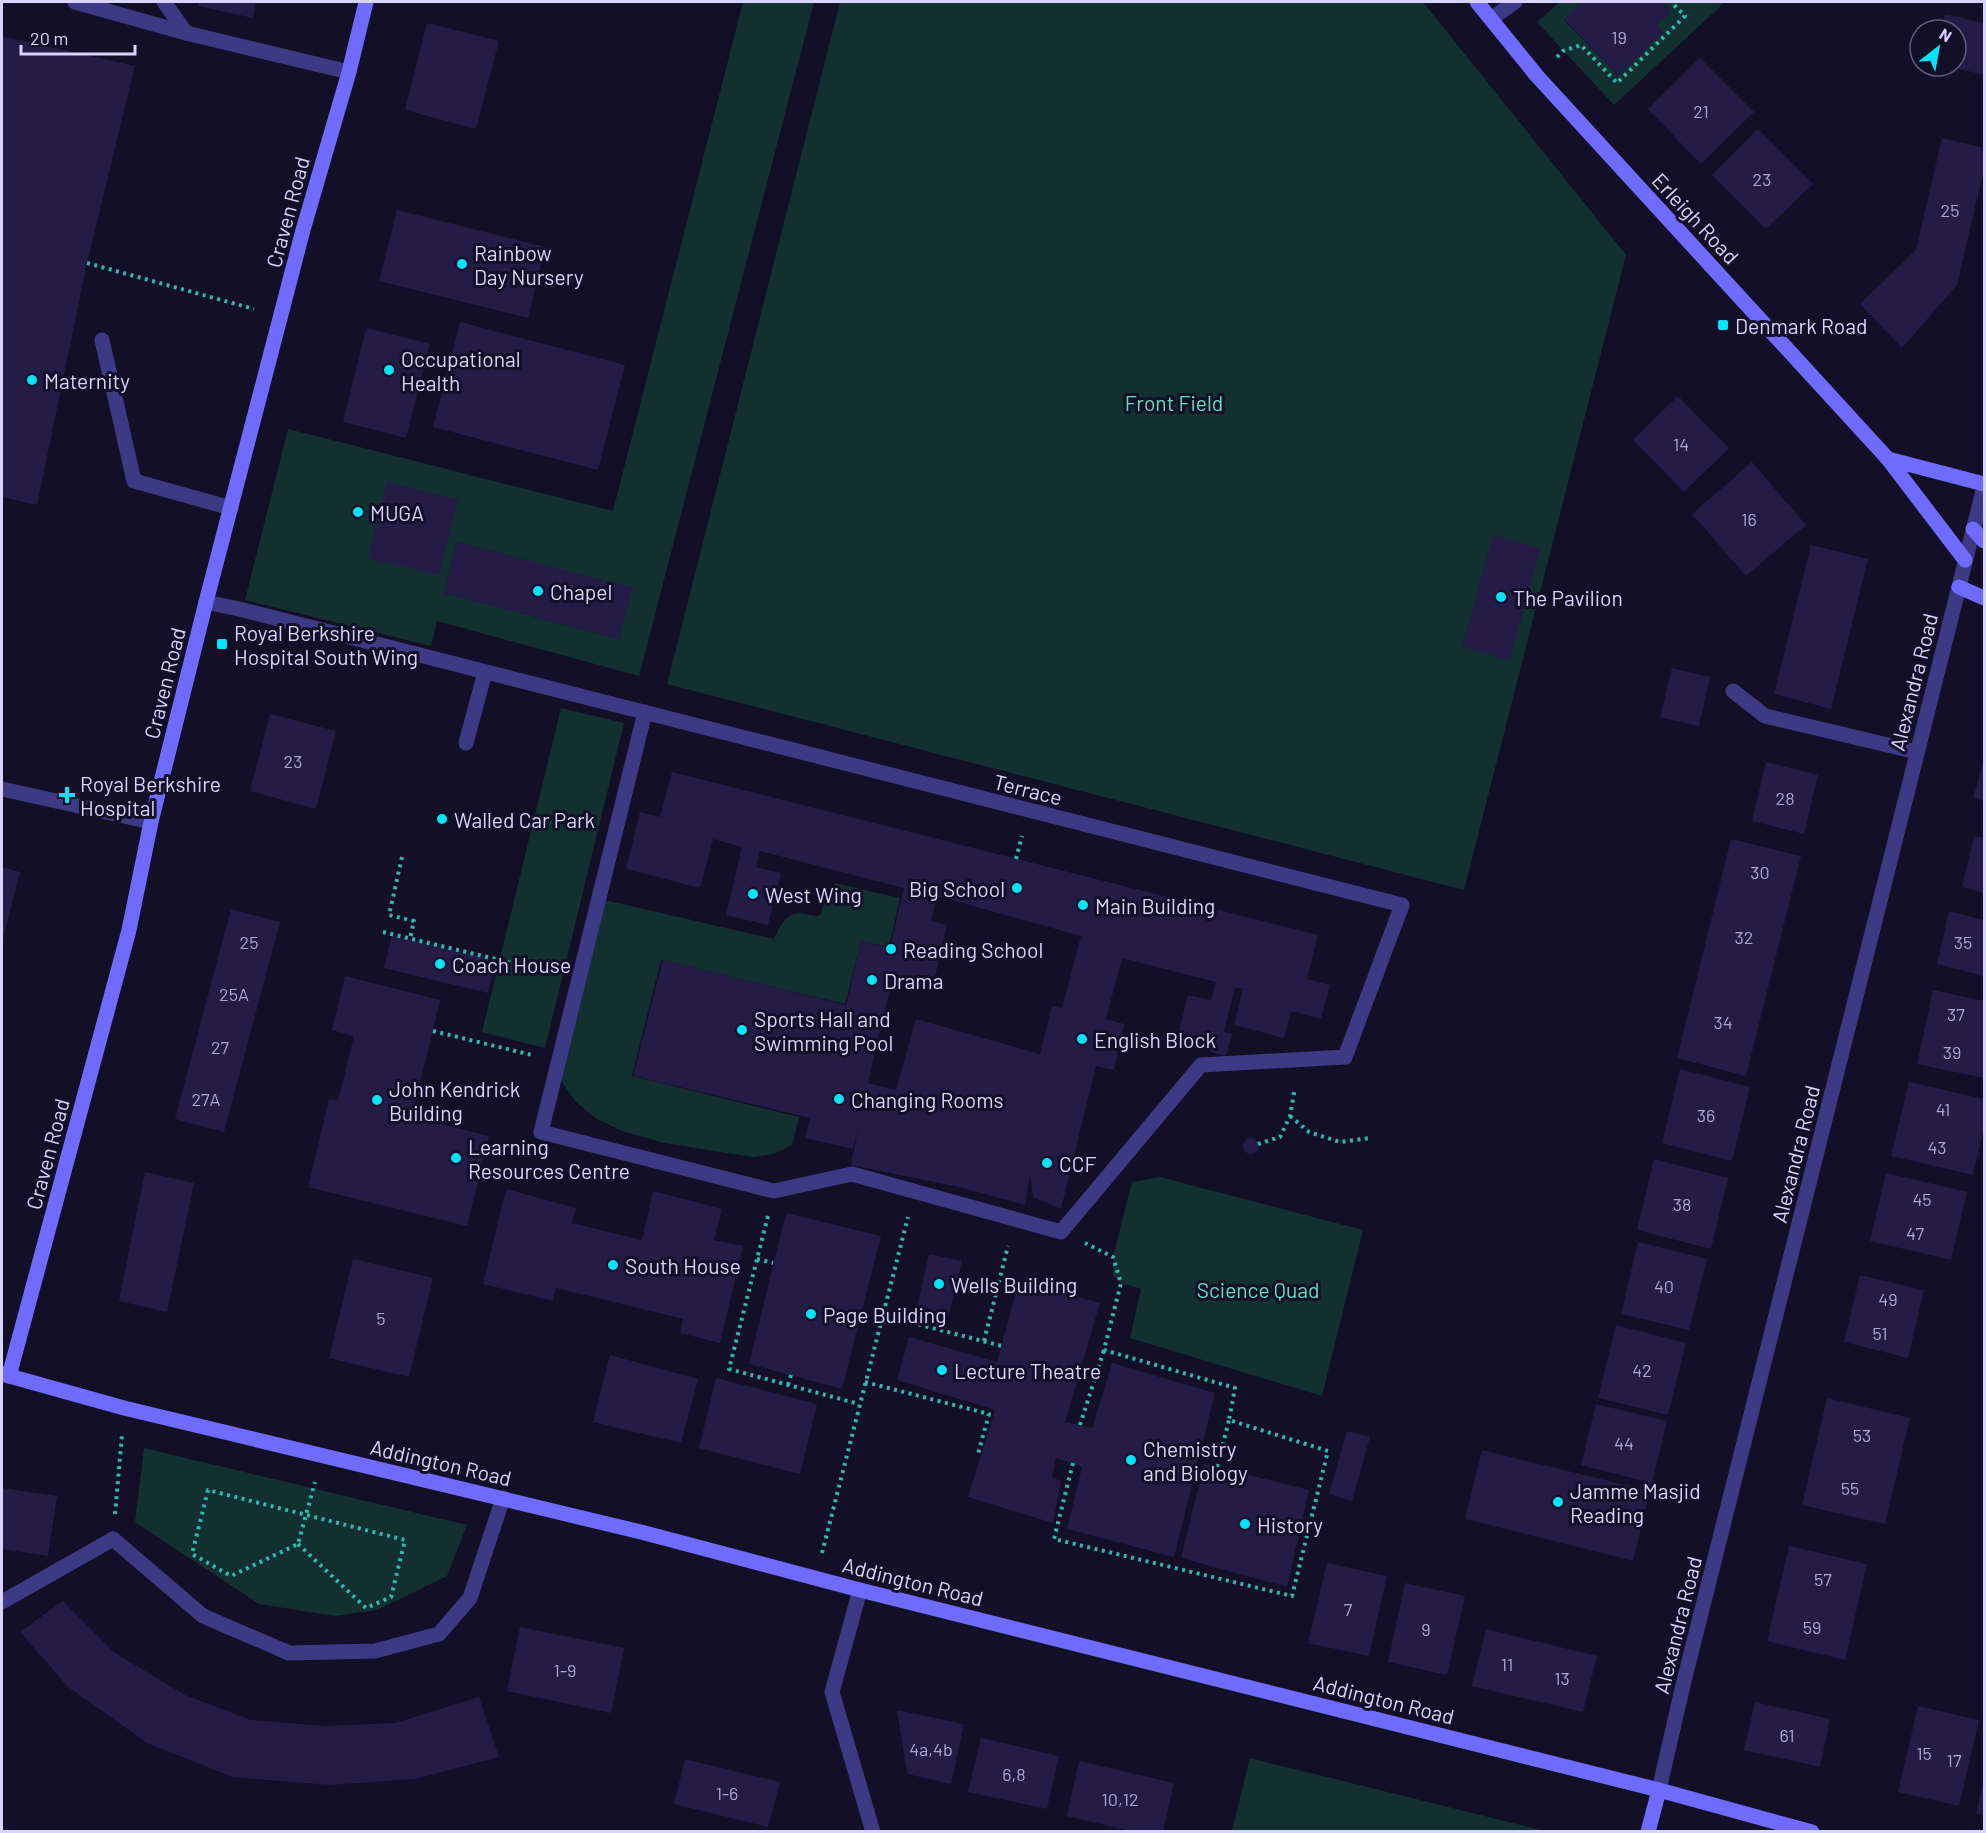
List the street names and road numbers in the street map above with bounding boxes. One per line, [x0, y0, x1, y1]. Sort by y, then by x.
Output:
street label: Craven Road [260, 154, 314, 270]
street label: Erleigh Road [1648, 167, 1744, 269]
street label: Alexandra Road [1884, 611, 1942, 753]
street label: Craven Road [138, 625, 190, 741]
street label: Terrace [991, 768, 1065, 810]
street label: Alexandra Road [1766, 1083, 1824, 1225]
street label: Craven Road [20, 1096, 74, 1212]
street label: Addington Road [368, 1434, 514, 1490]
street label: Addington Road [840, 1551, 986, 1611]
street label: Alexandra Road [1648, 1554, 1706, 1696]
street label: Addington Road [1311, 1669, 1457, 1729]

